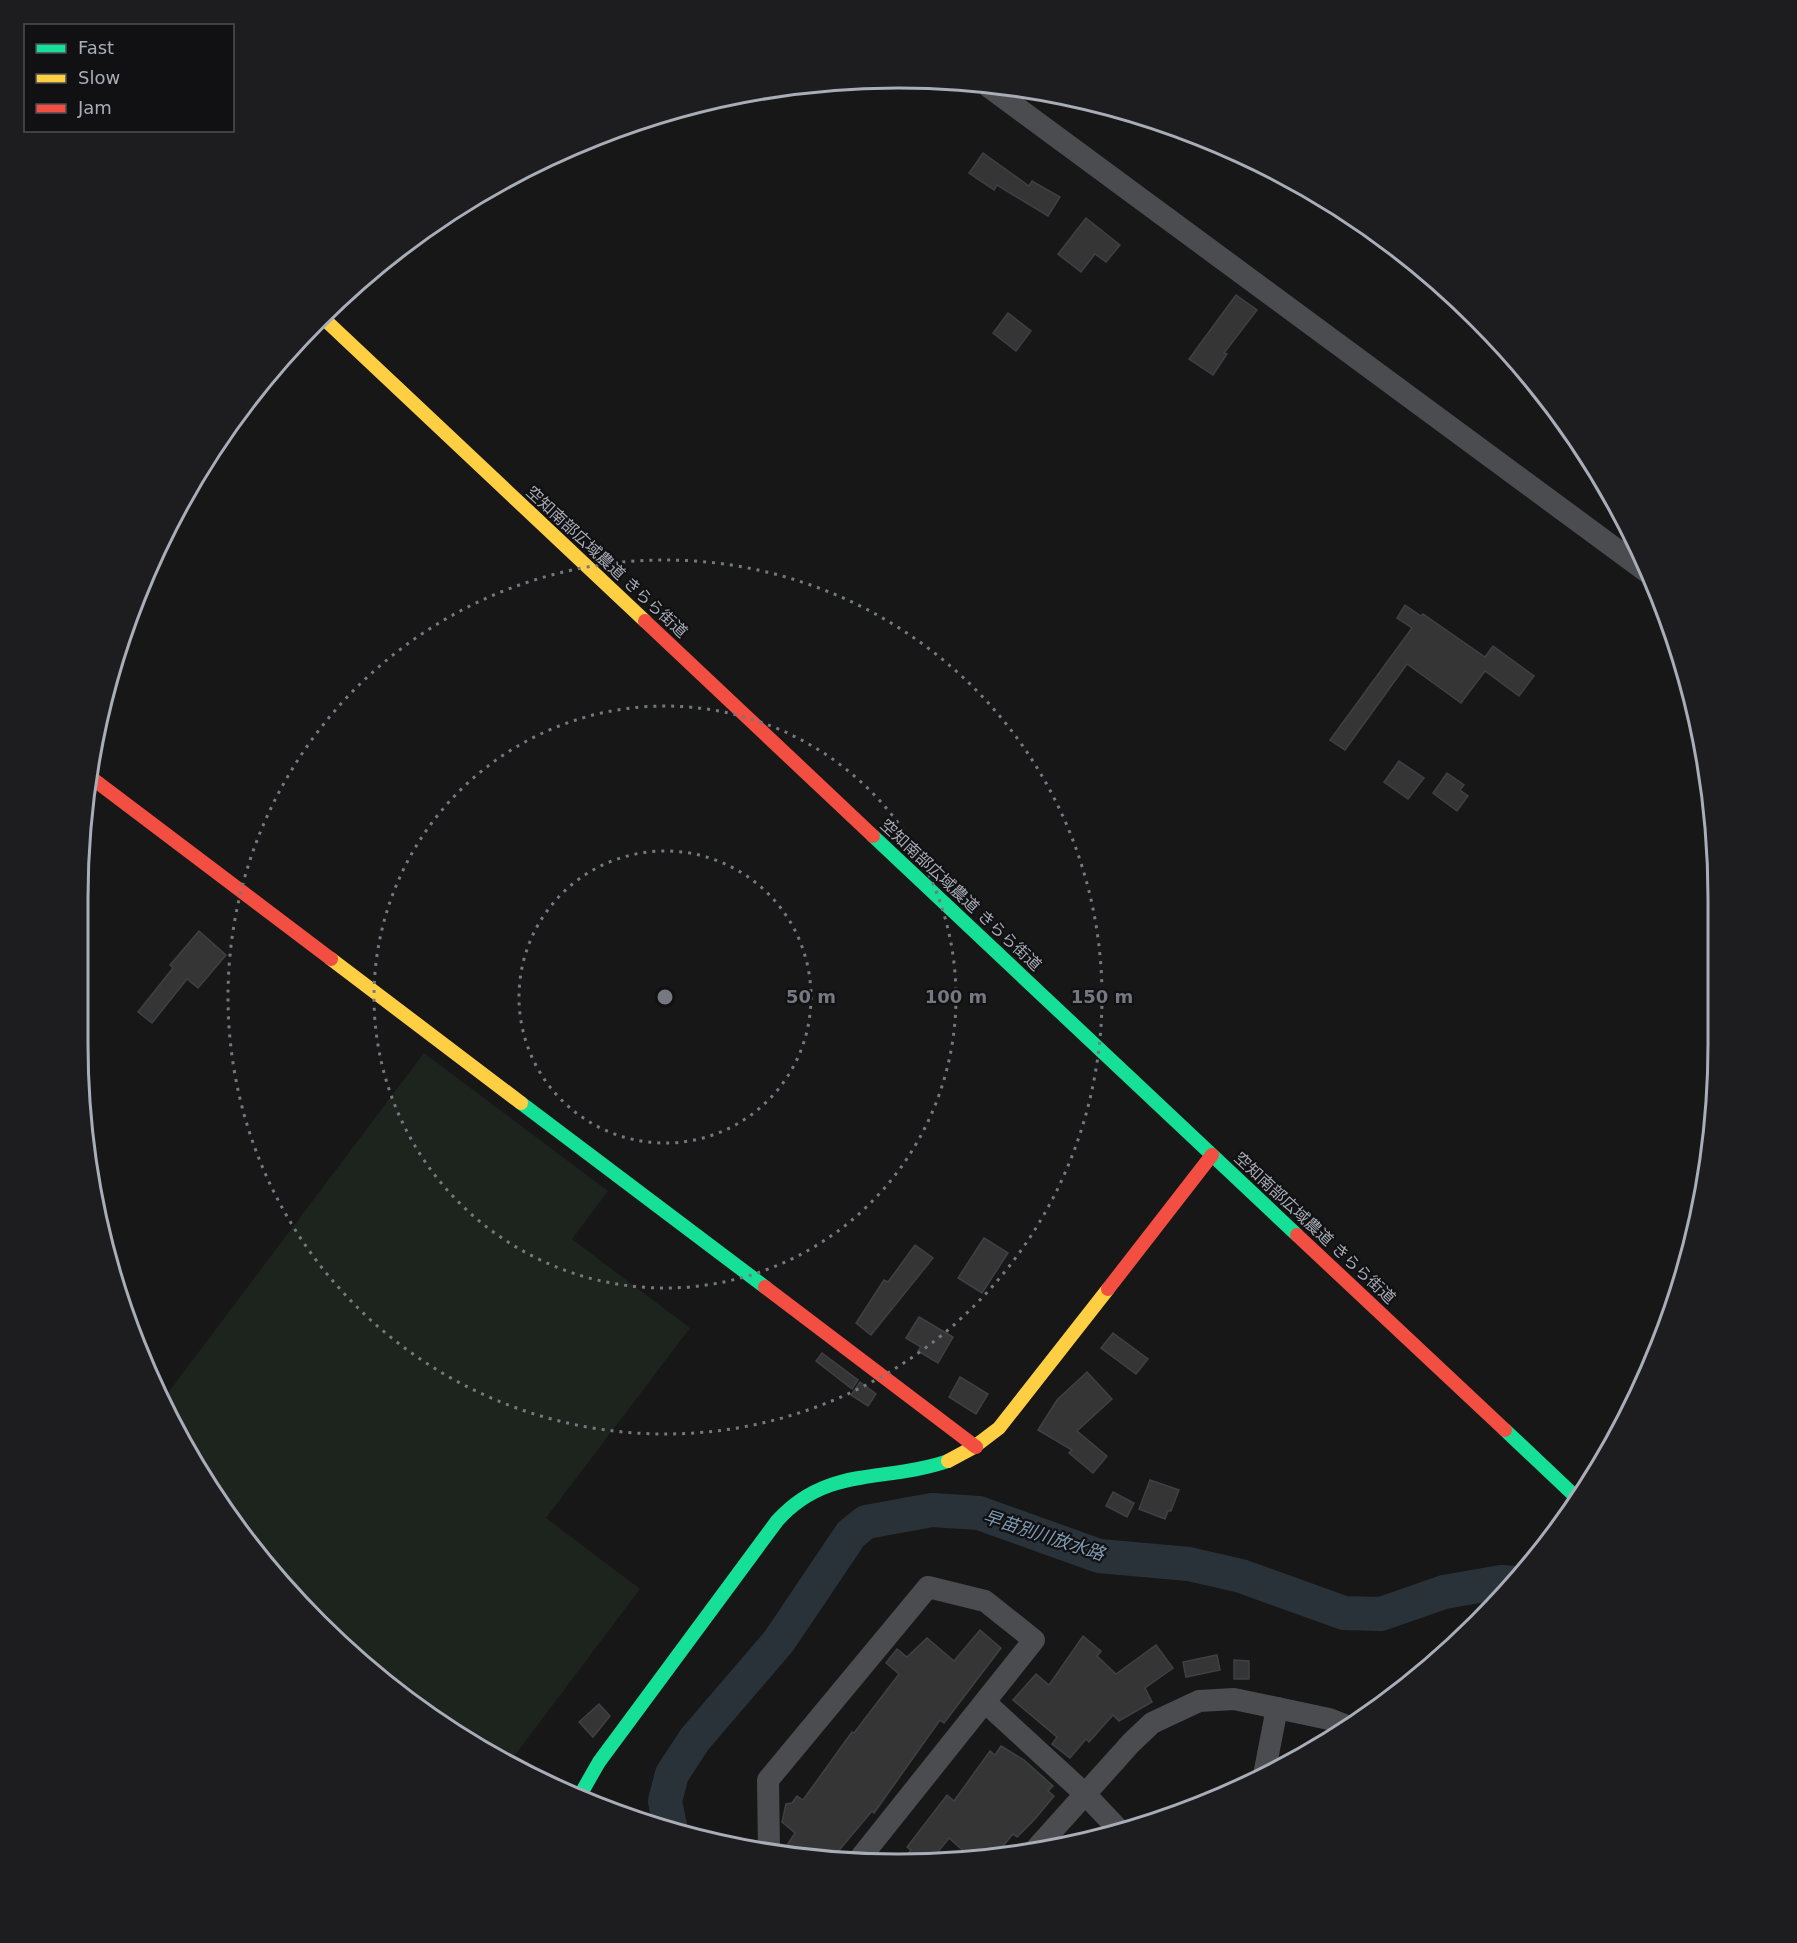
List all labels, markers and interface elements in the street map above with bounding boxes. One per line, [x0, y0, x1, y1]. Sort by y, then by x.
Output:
legend [24, 24, 234, 132]
text: Fast [78, 37, 114, 58]
text: Slow [78, 67, 120, 88]
text: Jam [77, 97, 112, 118]
street label: 空知南部広域農道 きらら街道 [523, 482, 691, 642]
street label: 空知南部広域農道 きらら街道 [877, 815, 1045, 975]
text: 50 m [786, 986, 836, 1007]
text: 100 m [925, 986, 987, 1007]
text: 150 m [1071, 986, 1133, 1007]
centre of rings [655, 987, 675, 1007]
street label: 空知南部広域農道 きらら街道 [1231, 1148, 1399, 1308]
water label: 早苗別川放水路 [981, 1506, 1109, 1565]

